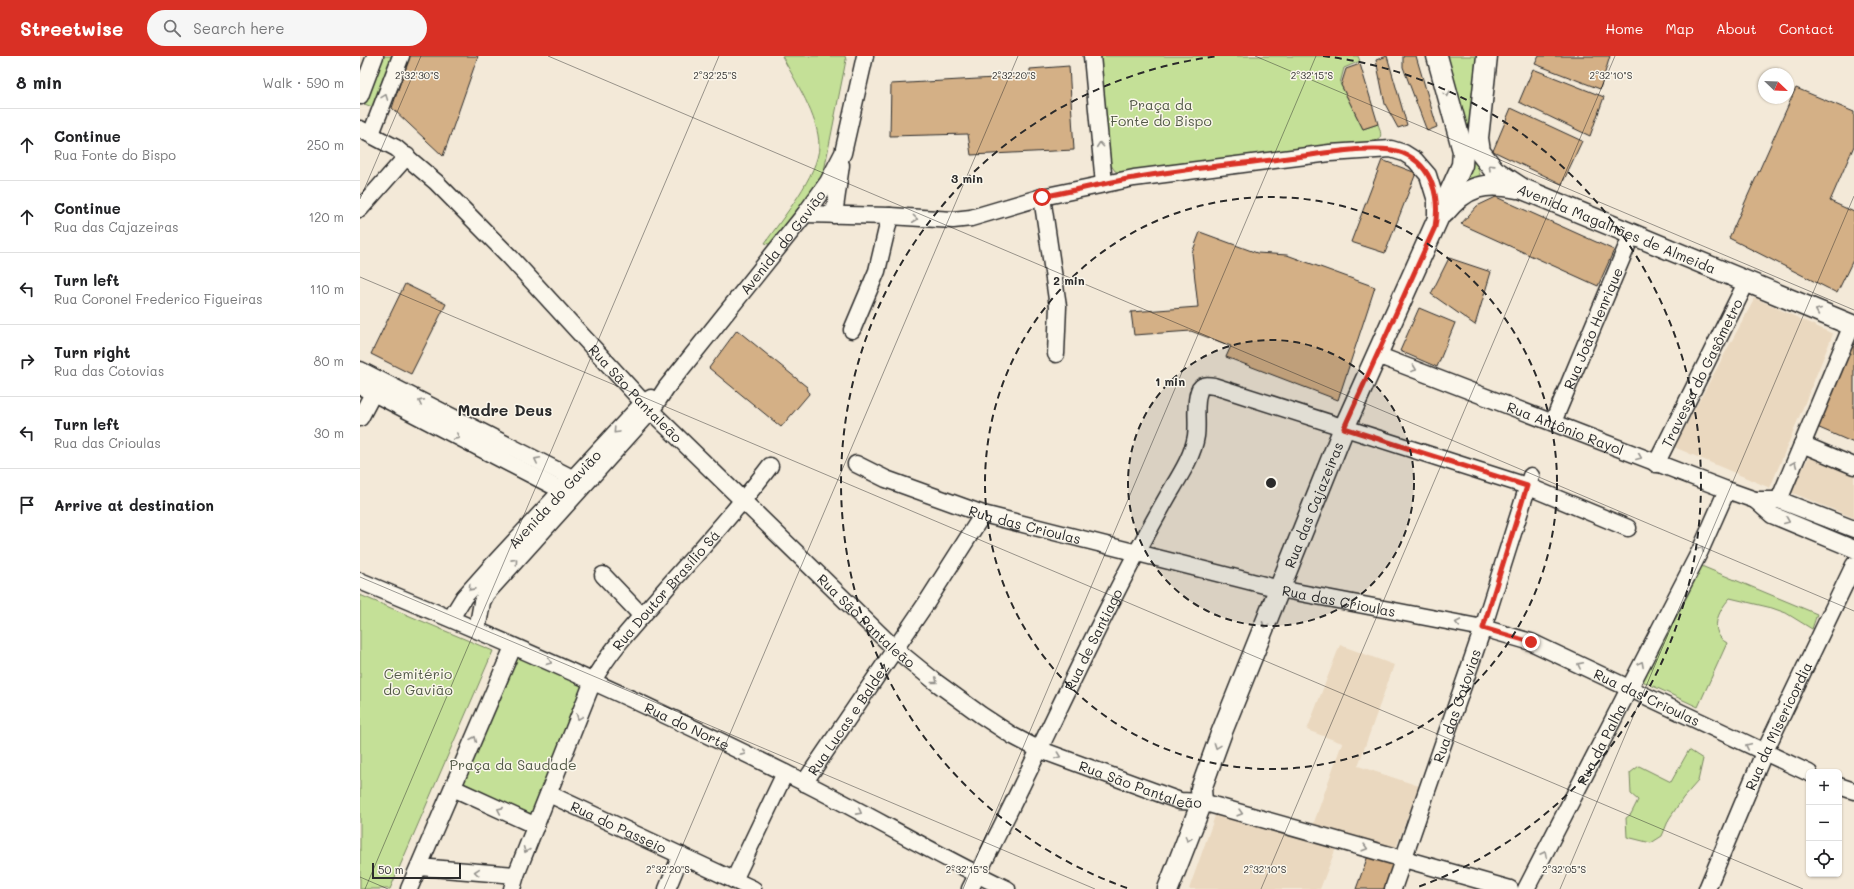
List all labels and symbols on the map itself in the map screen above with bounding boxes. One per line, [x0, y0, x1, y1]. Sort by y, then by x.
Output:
text: 2°32'30"S [395, 68, 439, 82]
text: 2°32'25"S [693, 68, 737, 82]
text: 2°32'20"S [992, 68, 1036, 82]
text: 2°32'15"S [1291, 68, 1334, 82]
text: 2°32'10"S [1590, 68, 1633, 82]
north arrow [1758, 68, 1794, 104]
one-way arrow [1442, 90, 1451, 97]
one-way arrow [381, 94, 389, 101]
park label: Praça da Fonte do Bispo [1110, 95, 1212, 130]
one-way arrow [1096, 142, 1105, 148]
one-way arrow [1488, 165, 1496, 172]
text: 3 min [951, 170, 983, 186]
street label: Avenida Magalhães de Almeida [1514, 179, 1719, 277]
street label: Avenida do Gavião [735, 186, 829, 298]
route start [1033, 188, 1051, 206]
one-way arrow [912, 214, 918, 223]
street label: Rua João Henrique [1558, 264, 1627, 392]
text: 2 min [1053, 272, 1085, 288]
street label: Travessa do Gasômetro [1656, 295, 1746, 450]
one-way arrow [1815, 307, 1822, 315]
street label: Rua São Pantaleão [585, 340, 687, 446]
one-way arrow [1410, 364, 1417, 372]
text: 1 min [1155, 373, 1185, 389]
street label: Rua Antônio Rayol [1504, 397, 1627, 459]
one-way arrow [418, 399, 425, 406]
district label: Madre Deus [458, 399, 552, 420]
one-way arrow [613, 426, 621, 434]
one-way arrow [453, 432, 460, 439]
street label: Rua das Cajazeiras [1279, 439, 1347, 571]
street label: Avenida do Gavião [504, 445, 605, 552]
one-way arrow [1635, 452, 1643, 460]
one-way arrow [534, 458, 541, 465]
one-way arrow [1789, 460, 1797, 467]
centre of rings [1264, 476, 1278, 490]
street label: Rua das Crioulas [966, 500, 1083, 548]
one-way arrow [1783, 516, 1790, 524]
street label: Rua Doutor Brasílio Sá [607, 525, 723, 654]
one-way arrow [1696, 545, 1704, 553]
one-way arrow [510, 558, 518, 566]
street label: Rua São Pantaleão [814, 569, 920, 671]
street label: Rua das Crioulas [1281, 580, 1397, 621]
one-way arrow [469, 584, 476, 591]
street label: Rua de Santiago [1059, 585, 1126, 694]
one-way arrow [1455, 620, 1461, 628]
one-way arrow [1262, 621, 1270, 629]
route end [1522, 633, 1540, 651]
street label: Rua das Cotovias [1428, 646, 1485, 765]
one-way arrow [546, 658, 553, 666]
street label: Rua Lucas e Baldez [803, 658, 893, 779]
street label: Rua da Misericordia [1740, 658, 1816, 793]
one-way arrow [1636, 661, 1644, 668]
one-way arrow [1577, 662, 1584, 670]
park label: Cemitério do Gavião [383, 664, 453, 699]
street label: Rua das Crioulas [1591, 664, 1703, 730]
one-way arrow [931, 677, 938, 684]
street label: Rua do Norte [642, 697, 733, 754]
street label: Rua da Palha [1572, 700, 1630, 788]
one-way arrow [576, 713, 584, 721]
one-way arrow [469, 736, 477, 743]
one-way arrow [1213, 742, 1221, 749]
one-way arrow [1745, 743, 1752, 751]
one-way arrow [739, 748, 746, 756]
one-way arrow [1054, 751, 1061, 760]
park label: Praça da Saudade [449, 755, 577, 774]
street label: Rua São Pantaleão [1077, 755, 1202, 811]
street label: Rua do Passeio [568, 796, 670, 857]
one-way arrow [497, 806, 504, 814]
one-way arrow [855, 807, 862, 814]
one-way arrow [1236, 808, 1243, 817]
one-way arrow [1185, 835, 1193, 842]
one-way arrow [1361, 843, 1368, 852]
one-way arrow [522, 847, 530, 854]
one-way arrow [1539, 851, 1546, 858]
scale bar [372, 861, 461, 880]
text: 2°32'20"S [646, 862, 690, 876]
text: 2°32'15"S [946, 862, 989, 876]
text: 2°32'10"S [1244, 862, 1287, 876]
text: 2°32'05"S [1542, 862, 1586, 876]
one-way arrow [474, 867, 480, 876]

